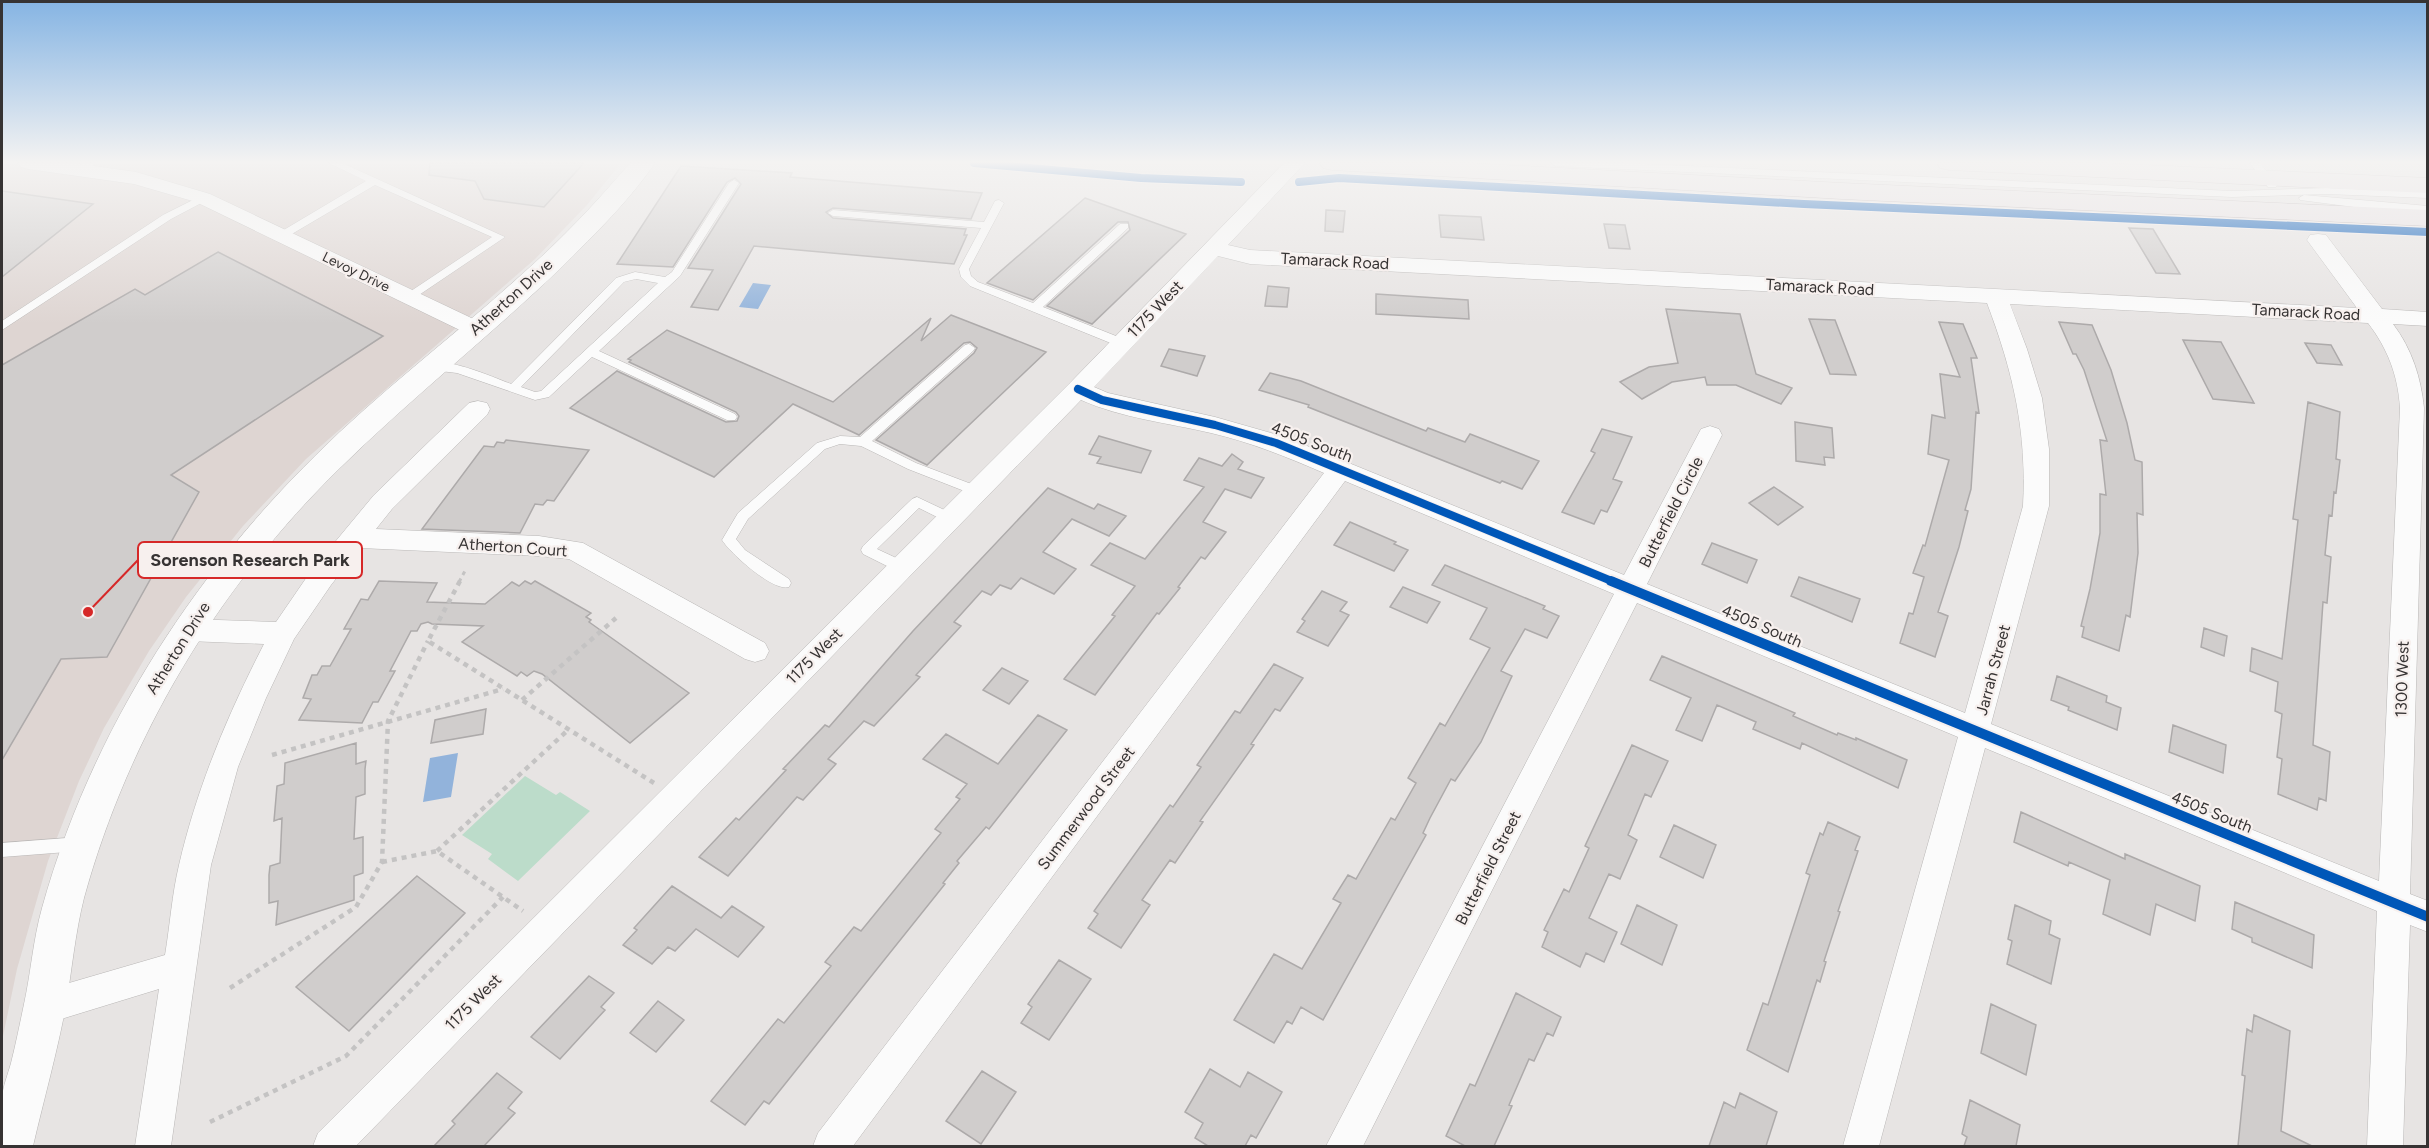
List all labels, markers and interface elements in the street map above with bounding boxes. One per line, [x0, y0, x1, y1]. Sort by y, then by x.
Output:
street label: Levoy Drive [319, 248, 393, 296]
street label: Tamarack Road [1280, 249, 1390, 273]
street label: Atherton Drive [466, 255, 557, 339]
street label: Tamarack Road [1765, 275, 1875, 299]
street label: 1175 West [1123, 277, 1187, 341]
street label: Tamarack Road [2251, 300, 2361, 324]
street label: 4505 South [1269, 418, 1355, 466]
street label: Butterfield Circle [1635, 453, 1707, 571]
street label: Atherton Court [458, 534, 568, 560]
callout: Sorenson Research Park [138, 542, 362, 578]
text: Sorenson Research Park [150, 549, 350, 571]
street label: Atherton Drive [142, 598, 214, 698]
street label: 4505 South [1719, 601, 1805, 651]
street label: Jarrah Street [1972, 623, 2014, 717]
street label: 1175 West [782, 624, 846, 688]
street label: 1300 West [2391, 640, 2413, 718]
street label: Summerwood Street [1034, 743, 1138, 873]
street label: 4505 South [2169, 787, 2255, 837]
street label: Butterfield Street [1451, 808, 1525, 928]
street label: 1175 West [441, 970, 505, 1034]

